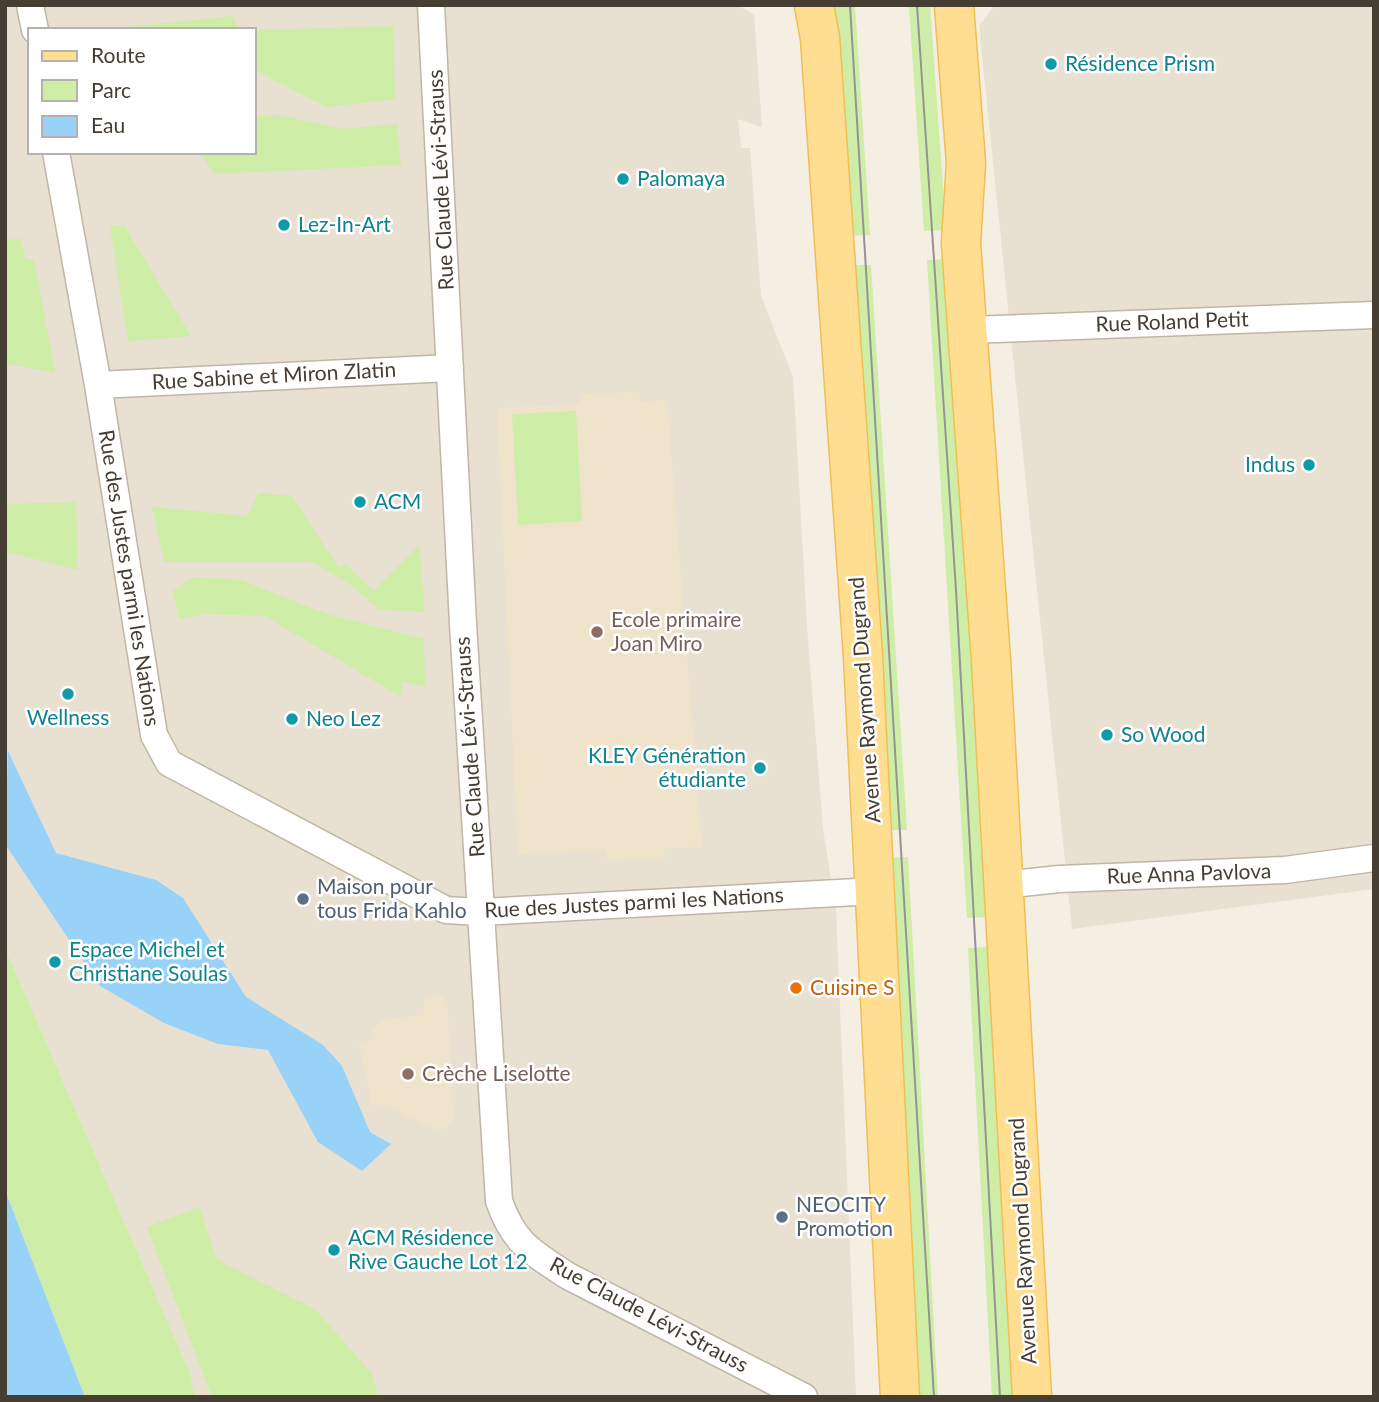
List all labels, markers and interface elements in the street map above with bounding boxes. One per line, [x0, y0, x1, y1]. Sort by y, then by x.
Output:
legend [28, 28, 256, 154]
text: Route [91, 42, 146, 67]
place label: Résidence Prism [1065, 50, 1215, 75]
marker: Résidence Prism [1043, 56, 1059, 72]
street label: Rue Claude Lévi-Strauss [421, 69, 458, 291]
text: Parc [91, 77, 131, 102]
text: Eau [91, 112, 125, 137]
place label: Palomaya [637, 165, 725, 190]
marker: Palomaya [615, 171, 631, 187]
place label: Lez-In-Art [298, 211, 391, 236]
marker: Lez-In-Art [276, 217, 292, 233]
street label: Rue Roland Petit [1095, 305, 1249, 336]
street label: Rue Sabine et Miron Zlatin [151, 356, 397, 393]
street label: Rue des Justes parmi les Nations [95, 428, 166, 728]
place label: Indus [1245, 451, 1295, 476]
marker: Indus [1301, 457, 1317, 473]
place label: ACM [374, 488, 421, 513]
marker: ACM [352, 494, 368, 510]
street label: Avenue Raymond Dugrand [842, 576, 885, 824]
place label: Ecole primaire Joan Miro [611, 606, 741, 655]
marker: Ecole primaire Joan Miro [589, 624, 605, 640]
street label: Rue Claude Lévi-Strauss [448, 636, 489, 858]
marker: Wellness [60, 686, 76, 702]
place label: Wellness [27, 704, 109, 729]
place label: Neo Lez [306, 705, 381, 730]
marker: Neo Lez [284, 711, 300, 727]
place label: So Wood [1121, 721, 1205, 746]
marker: So Wood [1099, 727, 1115, 743]
place label: KLEY Génération étudiante [588, 742, 746, 791]
marker: KLEY Génération étudiante [752, 760, 768, 776]
street label: Rue Anna Pavlova [1106, 857, 1272, 888]
place label: Maison pour tous Frida Kahlo [317, 873, 467, 922]
street label: Rue des Justes parmi les Nations [484, 881, 784, 922]
marker: Maison pour tous Frida Kahlo [295, 891, 311, 907]
place label: Espace Michel et Christiane Soulas [69, 936, 228, 985]
marker: Espace Michel et Christiane Soulas [47, 954, 63, 970]
place label: Cuisine S [810, 974, 894, 999]
marker: Cuisine S [788, 980, 804, 996]
place label: Crèche Liselotte [422, 1060, 571, 1085]
marker: Crèche Liselotte [400, 1066, 416, 1082]
street label: Avenue Raymond Dugrand [1003, 1117, 1040, 1365]
place label: NEOCITY Promotion [796, 1191, 893, 1240]
marker: NEOCITY Promotion [774, 1209, 790, 1225]
place label: ACM Résidence Rive Gauche Lot 12 [348, 1224, 528, 1273]
marker: ACM Résidence Rive Gauche Lot 12 [326, 1242, 342, 1258]
street label: Rue Claude Lévi-Strauss [546, 1251, 753, 1377]

